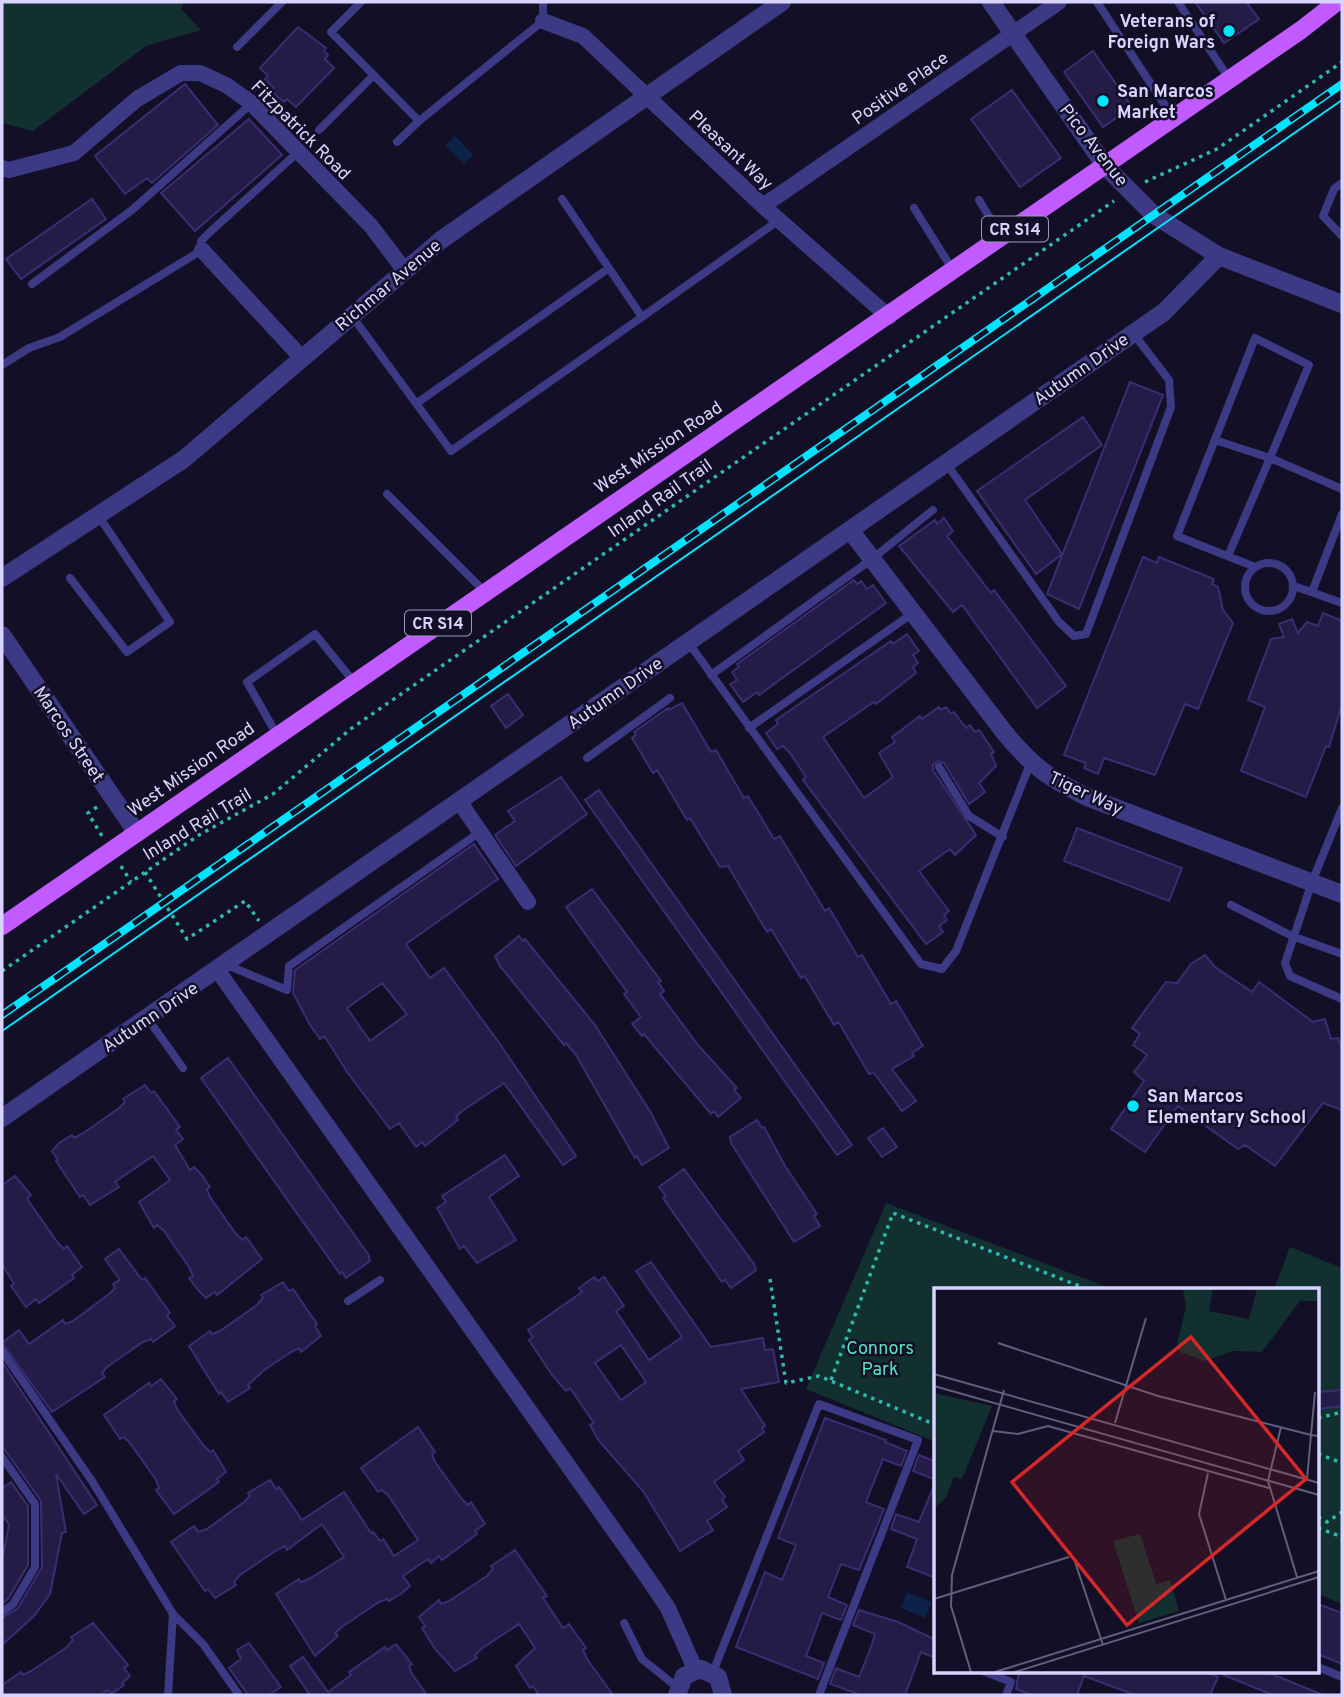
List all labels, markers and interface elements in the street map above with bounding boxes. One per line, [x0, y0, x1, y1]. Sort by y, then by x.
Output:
place label: Veterans of Foreign Wars [1107, 11, 1215, 55]
marker: Veterans of Foreign Wars [1221, 23, 1237, 39]
street label: Positive Place [848, 47, 954, 131]
street label: Fitzpatrick Road [245, 76, 355, 186]
place label: San Marcos Market [1117, 81, 1214, 125]
marker: San Marcos Market [1095, 93, 1111, 109]
street label: Pico Avenue [1053, 100, 1132, 192]
street label: Pleasant Way [683, 106, 777, 196]
road number: CR S14 [982, 216, 1048, 242]
street label: Richmar Avenue [331, 235, 447, 337]
street label: Autumn Drive [1030, 329, 1134, 412]
street label: West Mission Road [590, 397, 727, 500]
street label: Inland Rail Trail [604, 455, 718, 544]
road number: CR S14 [405, 610, 471, 636]
street label: Autumn Drive [564, 653, 668, 736]
street label: Marcos Street [27, 682, 108, 787]
street label: West Mission Road [124, 718, 260, 823]
street label: Tiger Way [1044, 767, 1126, 822]
street label: Inland Rail Trail [139, 784, 256, 867]
street label: Autumn Drive [98, 978, 203, 1059]
place label: San Marcos Elementary School [1147, 1086, 1306, 1130]
marker: San Marcos Elementary School [1125, 1098, 1141, 1114]
inset map [934, 1288, 1320, 1672]
park label: Connors Park [846, 1338, 914, 1382]

